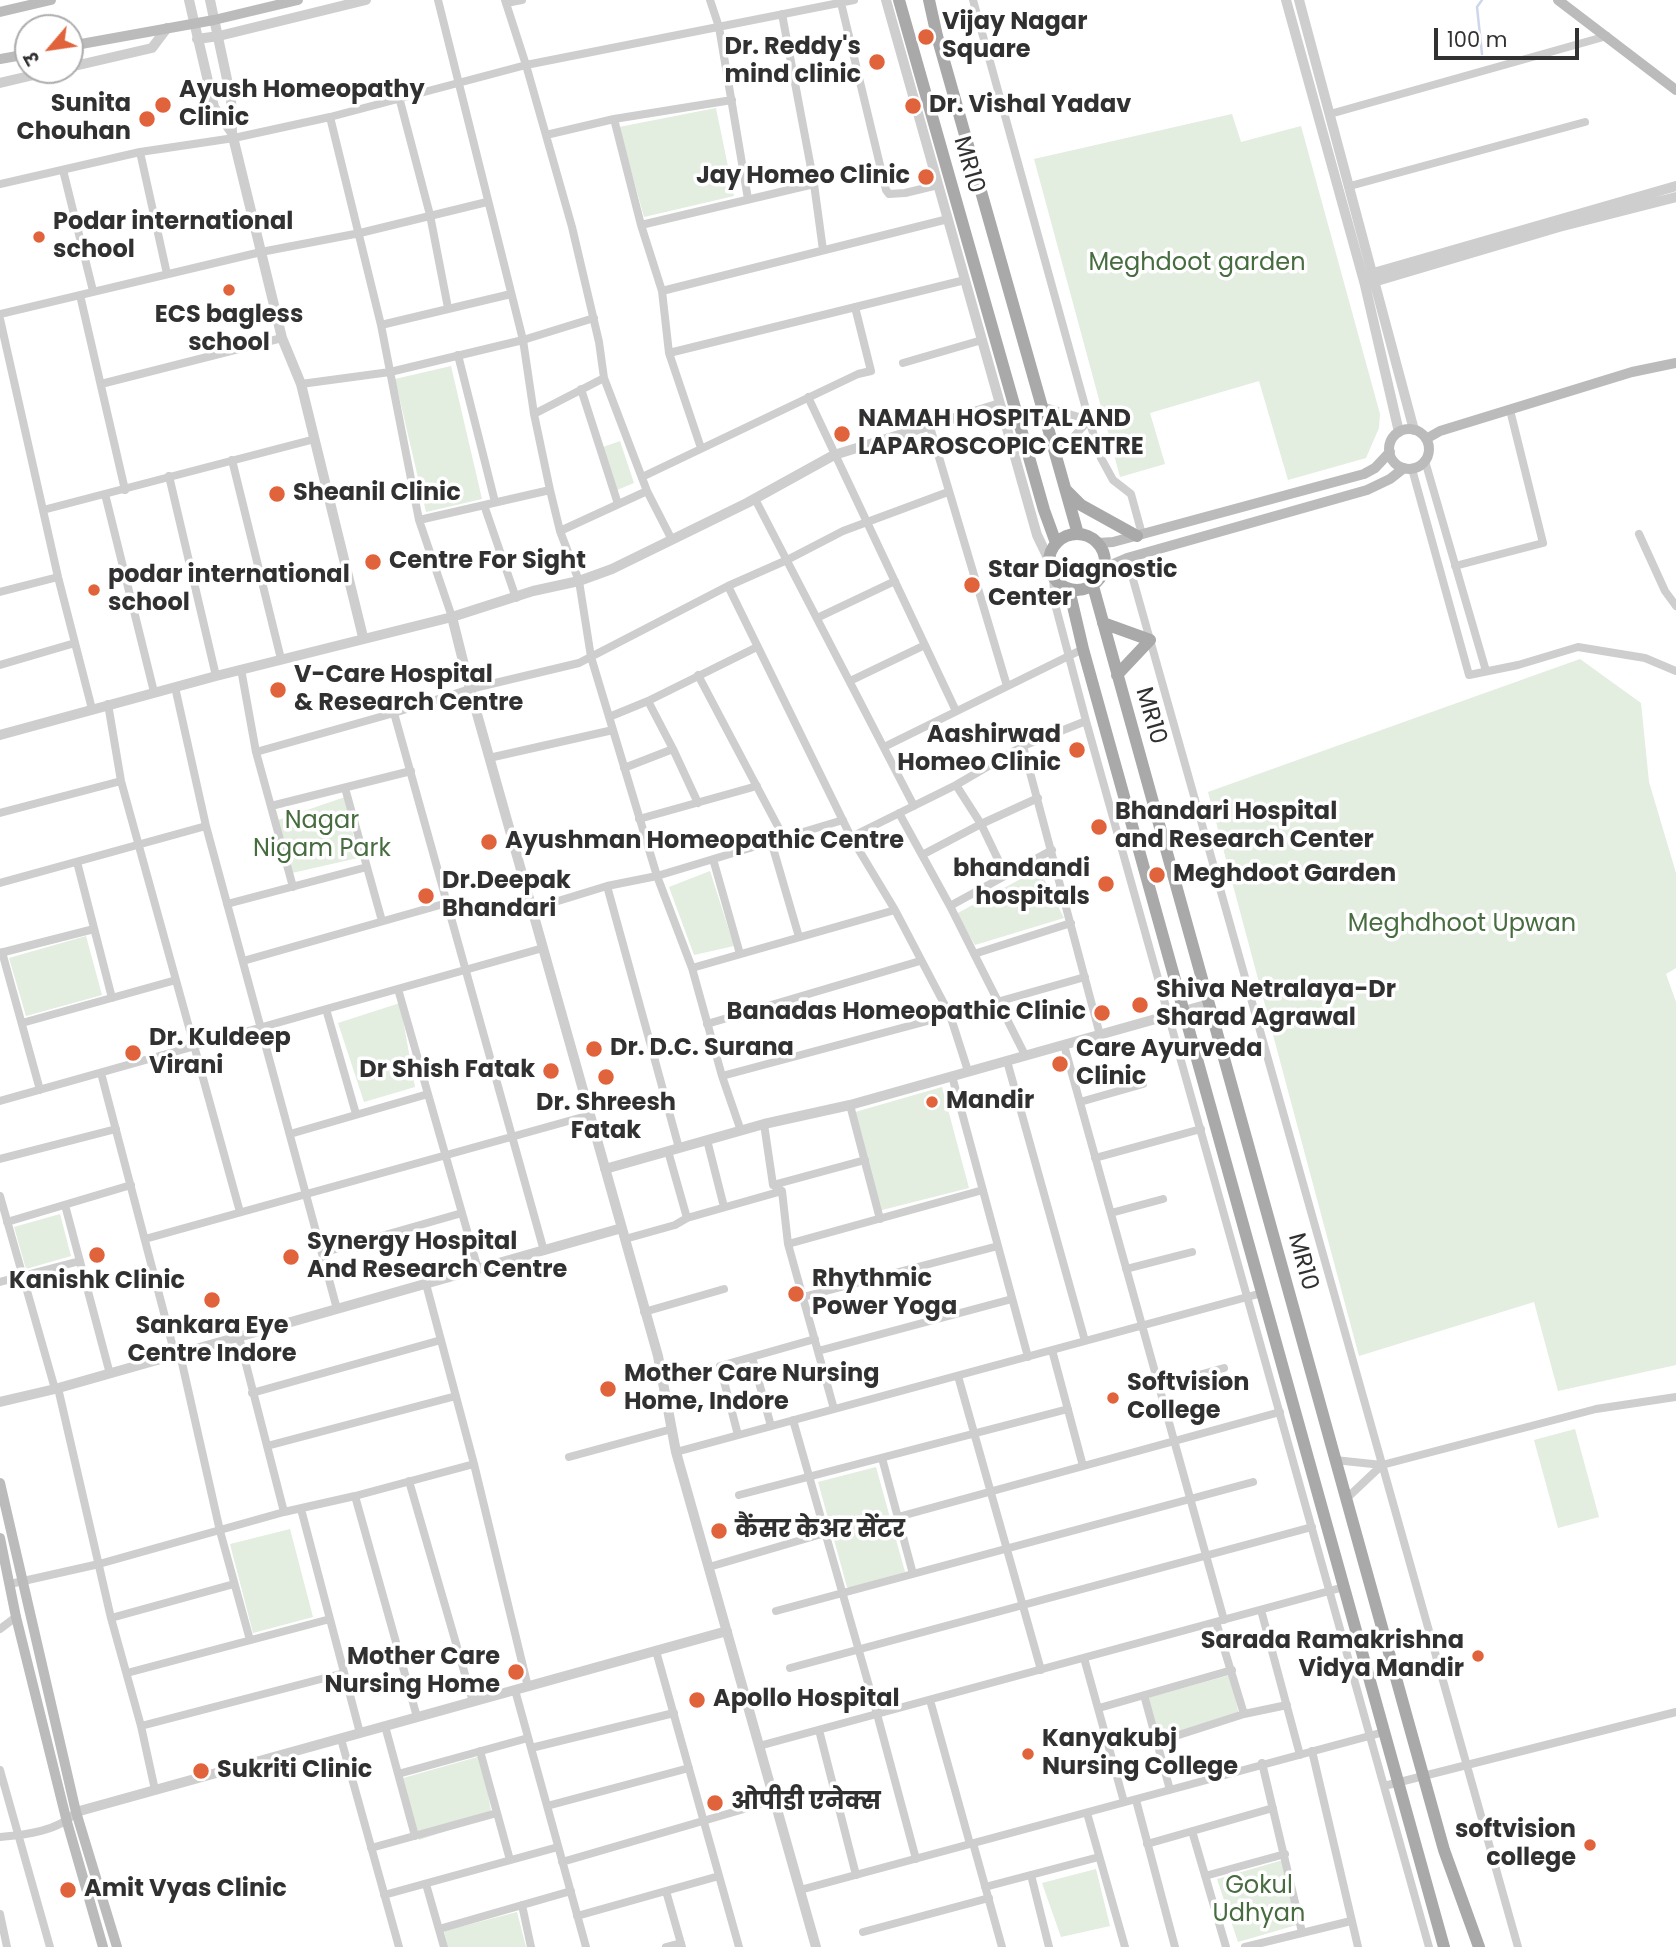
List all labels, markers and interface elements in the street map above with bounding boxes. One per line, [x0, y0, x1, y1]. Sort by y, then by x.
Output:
place label: Vijay Nagar Square [942, 9, 1087, 65]
north arrow [14, 14, 84, 84]
scale bar [1438, 14, 1583, 58]
text: 100 m [1447, 25, 1507, 54]
marker: Vijay Nagar Square [916, 27, 936, 47]
place label: Dr. Reddy's mind clinic [724, 34, 861, 90]
text: उ [18, 47, 46, 70]
marker: Dr. Reddy's mind clinic [867, 52, 887, 72]
place label: Ayush Homeopathy Clinic [179, 77, 425, 133]
place label: Sunita Chouhan [16, 91, 131, 147]
place label: Dr. Vishal Yadav [929, 92, 1131, 120]
marker: Ayush Homeopathy Clinic [153, 95, 173, 115]
marker: Dr. Vishal Yadav [903, 96, 923, 116]
marker: Sunita Chouhan [137, 109, 157, 129]
street label: MR10 [946, 133, 990, 197]
place label: Jay Homeo Clinic [696, 163, 910, 191]
marker: Jay Homeo Clinic [916, 167, 936, 187]
place label: Podar international school [53, 209, 293, 265]
marker: Podar international school [31, 229, 47, 245]
park label: Meghdoot garden [1088, 250, 1306, 278]
marker: ECS bagless school [221, 282, 237, 298]
place label: ECS bagless school [155, 302, 303, 358]
place label: NAMAH HOSPITAL AND LAPAROSCOPIC CENTRE [858, 406, 1144, 462]
marker: NAMAH HOSPITAL AND LAPAROSCOPIC CENTRE [832, 424, 852, 444]
place label: Sheanil Clinic [293, 480, 461, 508]
marker: Sheanil Clinic [267, 484, 287, 504]
place label: Centre For Sight [389, 548, 586, 576]
marker: Centre For Sight [363, 552, 383, 572]
place label: Star Diagnostic Center [988, 557, 1177, 613]
place label: podar international school [108, 562, 350, 618]
marker: Star Diagnostic Center [962, 575, 982, 595]
marker: podar international school [86, 582, 102, 598]
place label: V-Care Hospital & Research Centre [294, 662, 523, 718]
marker: V-Care Hospital & Research Centre [268, 680, 288, 700]
street label: MR10 [1128, 684, 1172, 748]
place label: Aashirwad Homeo Clinic [897, 722, 1061, 778]
marker: Aashirwad Homeo Clinic [1067, 740, 1087, 760]
place label: Bhandari Hospital and Research Center [1115, 799, 1374, 855]
park label: Nagar Nigam Park [253, 808, 391, 864]
marker: Bhandari Hospital and Research Center [1089, 817, 1109, 837]
place label: Ayushman Homeopathic Centre [505, 828, 904, 856]
marker: Ayushman Homeopathic Centre [479, 832, 499, 852]
place label: bhandandi hospitals [953, 856, 1090, 912]
place label: Meghdoot Garden [1173, 861, 1396, 889]
marker: Meghdoot Garden [1147, 865, 1167, 885]
place label: Dr.Deepak Bhandari [442, 868, 571, 924]
marker: bhandandi hospitals [1096, 874, 1116, 894]
marker: Dr.Deepak Bhandari [416, 886, 436, 906]
park label: Meghdhoot Upwan [1348, 911, 1576, 939]
place label: Shiva Netralaya-Dr Sharad Agrawal [1156, 977, 1396, 1033]
marker: Shiva Netralaya-Dr Sharad Agrawal [1130, 995, 1150, 1015]
place label: Banadas Homeopathic Clinic [727, 999, 1086, 1027]
marker: Banadas Homeopathic Clinic [1092, 1003, 1112, 1023]
place label: Dr. Kuldeep Virani [149, 1025, 291, 1081]
place label: Dr. D.C. Surana [610, 1035, 794, 1063]
place label: Care Ayurveda Clinic [1076, 1036, 1262, 1092]
marker: Dr. D.C. Surana [584, 1039, 604, 1059]
marker: Dr. Kuldeep Virani [123, 1043, 143, 1063]
marker: Care Ayurveda Clinic [1050, 1054, 1070, 1074]
place label: Dr Shish Fatak [359, 1057, 535, 1085]
marker: Dr Shish Fatak [541, 1061, 561, 1081]
marker: Dr. Shreesh Fatak [596, 1067, 616, 1087]
place label: Mandir [946, 1088, 1034, 1116]
place label: Dr. Shreesh Fatak [536, 1090, 676, 1146]
marker: Mandir [924, 1094, 940, 1110]
place label: Synergy Hospital And Research Centre [307, 1229, 567, 1285]
street label: MR10 [1281, 1230, 1323, 1294]
marker: Kanishk Clinic [87, 1245, 107, 1265]
marker: Synergy Hospital And Research Centre [281, 1247, 301, 1267]
place label: Rhythmic Power Yoga [812, 1266, 957, 1322]
place label: Kanishk Clinic [9, 1268, 185, 1296]
marker: Rhythmic Power Yoga [786, 1284, 806, 1304]
marker: Sankara Eye Centre Indore [202, 1290, 222, 1310]
place label: Sankara Eye Centre Indore [127, 1313, 297, 1369]
place label: Mother Care Nursing Home, Indore [624, 1361, 880, 1417]
place label: Softvision College [1127, 1370, 1249, 1426]
marker: Mother Care Nursing Home, Indore [598, 1379, 618, 1399]
marker: Softvision College [1105, 1390, 1121, 1406]
place label: कैंसर केअर सेंटर [735, 1517, 905, 1545]
marker: कैंसर केअर सेंटर [709, 1521, 729, 1541]
place label: Sarada Ramakrishna Vidya Mandir [1201, 1628, 1464, 1684]
place label: Mother Care Nursing Home [324, 1644, 500, 1700]
marker: Sarada Ramakrishna Vidya Mandir [1470, 1648, 1486, 1664]
marker: Mother Care Nursing Home [506, 1662, 526, 1682]
place label: Apollo Hospital [713, 1686, 900, 1714]
marker: Apollo Hospital [687, 1690, 707, 1710]
place label: Kanyakubj Nursing College [1042, 1726, 1238, 1782]
marker: Kanyakubj Nursing College [1020, 1746, 1036, 1762]
place label: Sukriti Clinic [217, 1757, 372, 1785]
marker: Sukriti Clinic [191, 1761, 211, 1781]
place label: ओपीडी एनेक्स [731, 1789, 881, 1817]
marker: ओपीडी एनेक्स [705, 1793, 725, 1813]
place label: softvision college [1455, 1817, 1576, 1873]
marker: softvision college [1582, 1837, 1598, 1853]
park label: Gokul Udhyan [1213, 1873, 1305, 1929]
place label: Amit Vyas Clinic [84, 1876, 287, 1904]
marker: Amit Vyas Clinic [58, 1880, 78, 1900]

